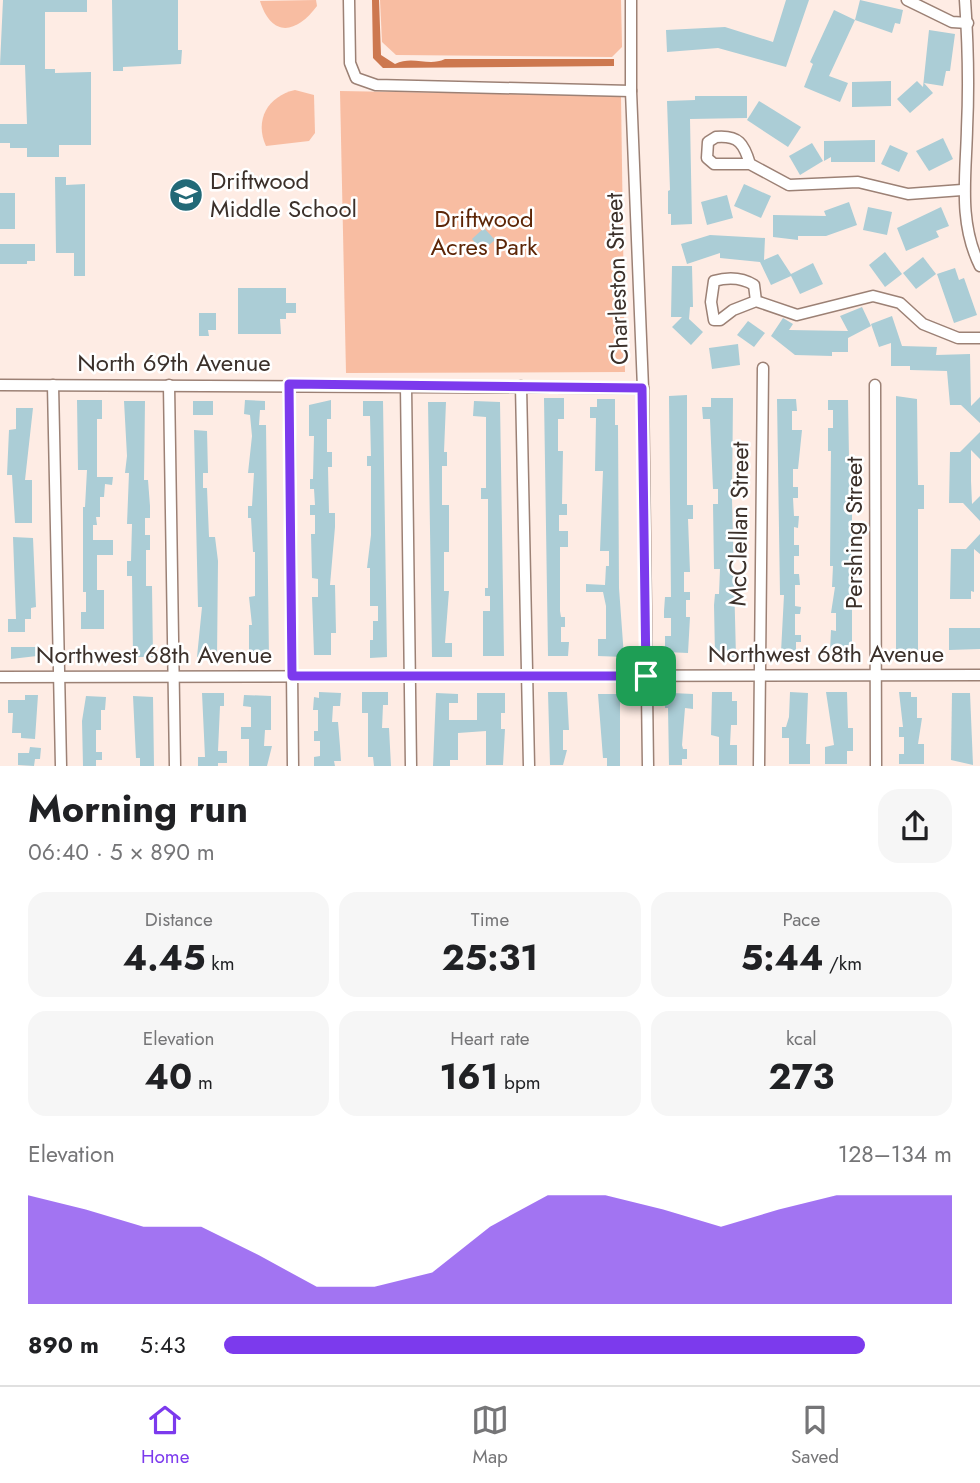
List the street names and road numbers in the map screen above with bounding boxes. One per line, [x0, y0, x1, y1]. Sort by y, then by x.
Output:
street label: Charleston Street [596, 192, 637, 366]
street label: North 69th Avenue [77, 345, 271, 380]
street label: McClellan Street [720, 441, 757, 607]
street label: Pershing Street [836, 457, 871, 609]
street label: Northwest 68th Avenue [708, 636, 944, 671]
street label: Northwest 68th Avenue [36, 637, 272, 672]

